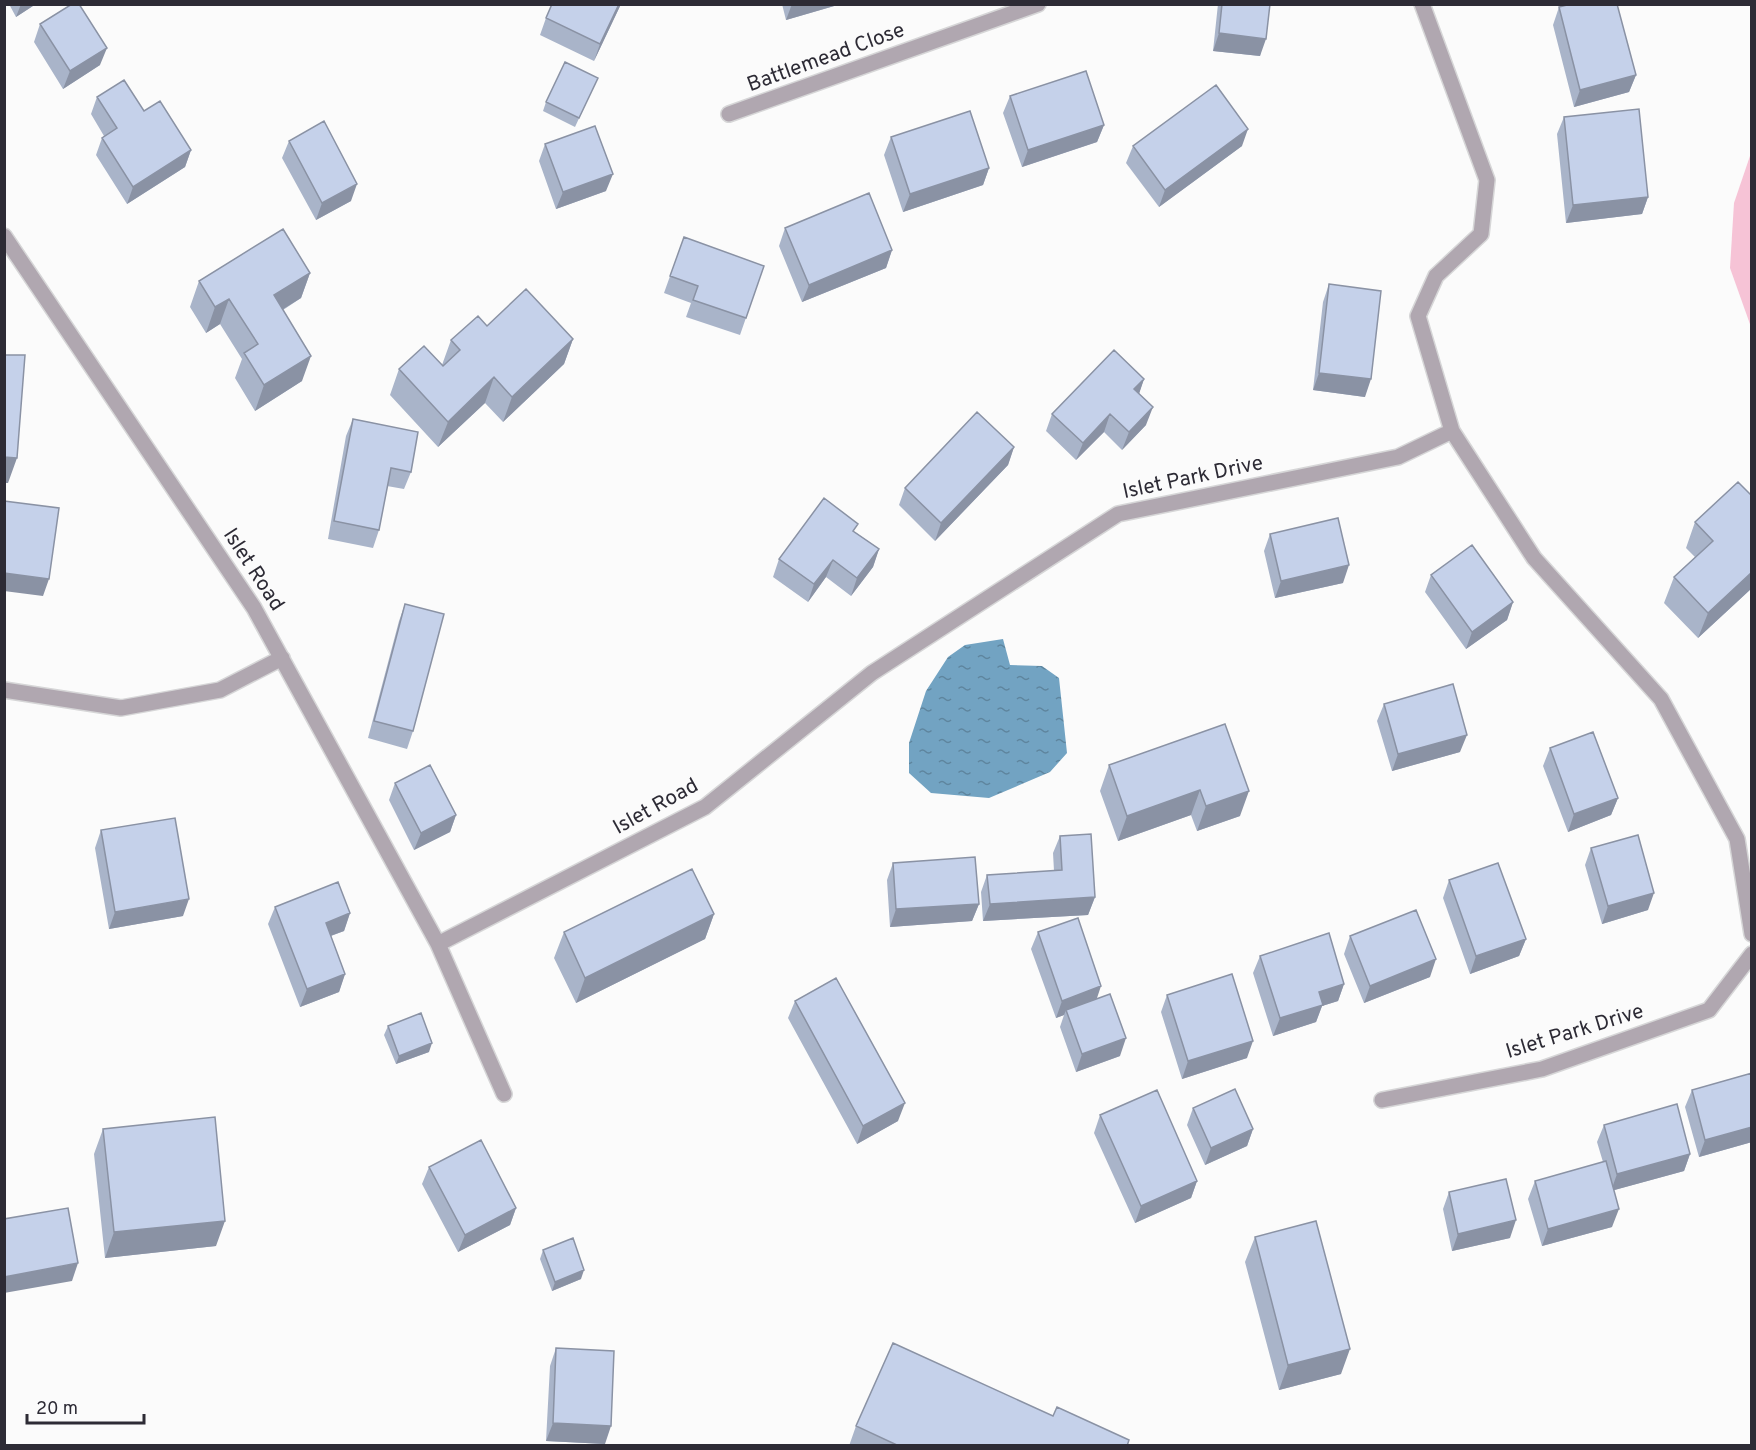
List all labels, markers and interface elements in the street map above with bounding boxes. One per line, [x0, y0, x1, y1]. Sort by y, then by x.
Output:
street label: Battlemead Close [743, 17, 909, 99]
street label: Islet Park Drive [1120, 450, 1266, 506]
street label: Islet Road [216, 523, 290, 617]
street label: Islet Road [609, 773, 703, 841]
street label: Islet Park Drive [1503, 998, 1647, 1066]
scale bar [27, 1387, 144, 1425]
text: 20 m [36, 1398, 78, 1421]

